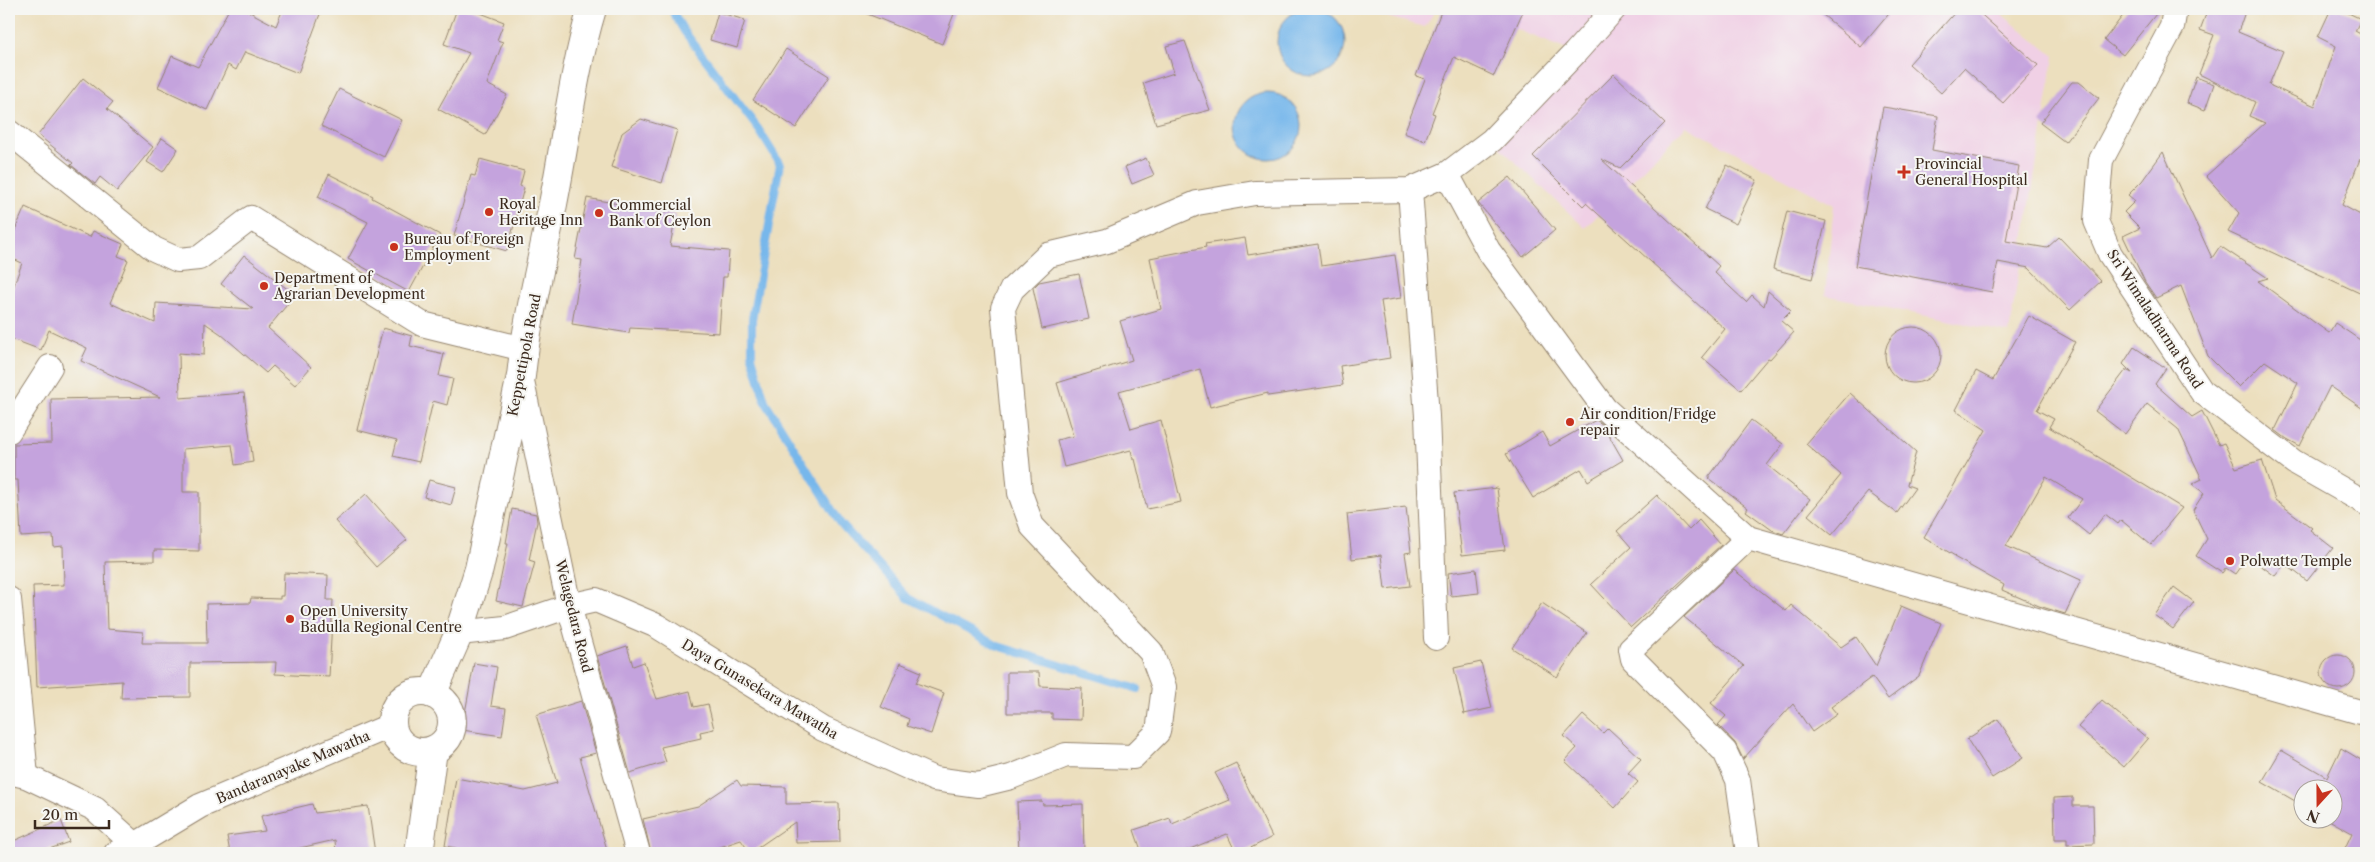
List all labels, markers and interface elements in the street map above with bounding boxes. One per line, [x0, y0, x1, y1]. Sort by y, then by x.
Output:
place label: Provincial General Hospital [1915, 155, 2028, 189]
marker: Provincial General Hospital [1897, 165, 1911, 179]
place label: Royal Heritage Inn [499, 195, 583, 229]
place label: Commercial Bank of Ceylon [609, 196, 712, 230]
marker: Royal Heritage Inn [483, 206, 495, 218]
marker: Commercial Bank of Ceylon [593, 207, 605, 219]
place label: Bureau of Foreign Employment [404, 230, 524, 264]
marker: Bureau of Foreign Employment [388, 241, 400, 253]
street label: Sri Wimaladharma Road [2103, 246, 2207, 392]
place label: Department of Agrarian Development [273, 269, 425, 303]
marker: Department of Agrarian Development [258, 280, 270, 292]
street label: Keppettipola Road [503, 292, 545, 418]
place label: Air condition/Fridge repair [1579, 405, 1716, 439]
marker: Air condition/Fridge repair [1564, 416, 1576, 428]
place label: Polwatte Temple [2240, 552, 2352, 570]
marker: Polwatte Temple [2224, 555, 2236, 567]
street label: Welagedara Road [551, 557, 597, 675]
place label: Open University Badulla Regional Centre [300, 602, 462, 636]
marker: Open University Badulla Regional Centre [284, 613, 296, 625]
street label: Daya Gunasekara Mawatha [678, 635, 842, 743]
street label: Bandaranayake Mawatha [213, 726, 373, 808]
north arrow [2292, 780, 2342, 830]
scale bar [35, 797, 109, 829]
text: 20 m [42, 805, 78, 824]
text: N [2304, 806, 2322, 827]

